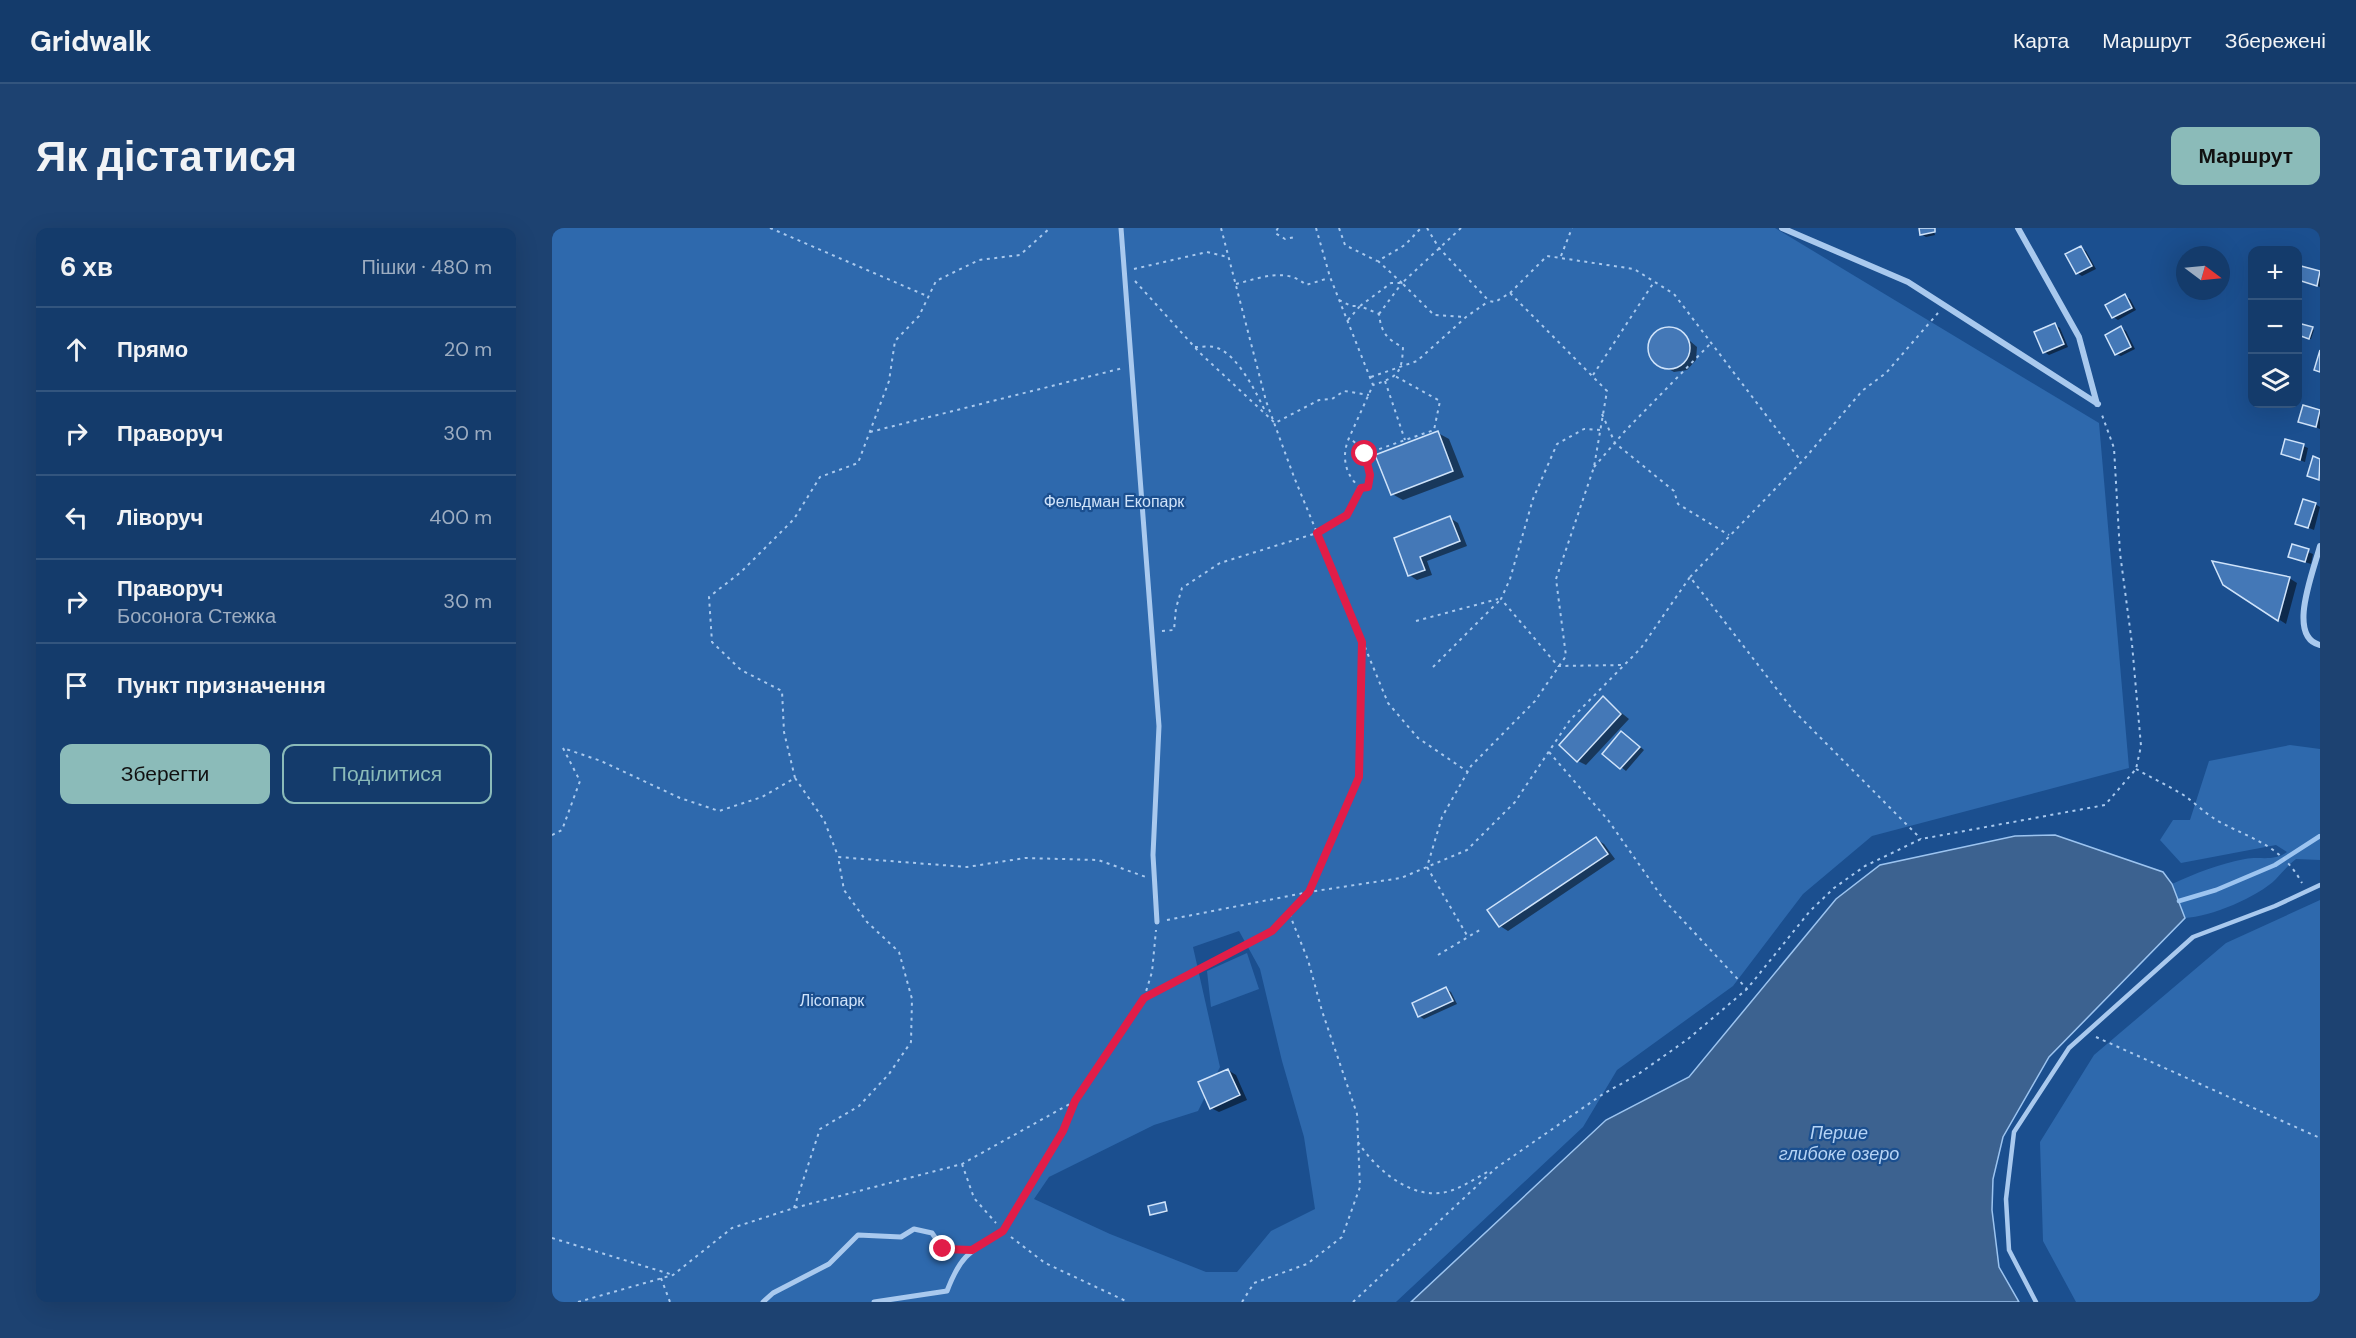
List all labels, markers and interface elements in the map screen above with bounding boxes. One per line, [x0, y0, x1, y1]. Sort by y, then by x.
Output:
text: Gridwalk [30, 23, 152, 60]
text: Карта [2013, 27, 2069, 55]
text: Маршрут [2102, 27, 2192, 55]
text: Збережені [2225, 27, 2326, 55]
button: Маршрут [2171, 127, 2320, 185]
text: Як дістатися [36, 129, 297, 184]
north arrow [2176, 246, 2230, 300]
map controls [2248, 246, 2302, 408]
button: + [2248, 246, 2302, 300]
text: 6 хв [60, 250, 113, 284]
text: Пішки · 480 m [361, 254, 492, 280]
button: − [2248, 300, 2302, 354]
icon: ahead [60, 333, 93, 366]
text: Прямо [117, 335, 188, 364]
text: 20 m [444, 336, 492, 362]
button: layers [2248, 354, 2302, 408]
icon: right [60, 417, 93, 450]
text: Праворуч [117, 419, 223, 448]
text: 30 m [443, 420, 492, 446]
route start [1351, 440, 1377, 466]
park label: Фельдман Екопарк [1044, 491, 1185, 512]
icon: left [60, 501, 93, 534]
text: Ліворуч [117, 503, 203, 532]
text: 400 m [429, 504, 492, 530]
text: Праворуч [117, 574, 223, 603]
icon: right [60, 585, 93, 618]
text: 30 m [443, 588, 492, 614]
text: Босонога Стежка [117, 603, 276, 629]
icon: arrive [60, 669, 93, 702]
text: Пункт призначення [117, 671, 326, 700]
button: Зберегти [60, 744, 270, 804]
button: Поділитися [282, 744, 492, 804]
park label: Лісопарк [800, 990, 865, 1011]
water label: Перше глибоке озеро [1779, 1121, 1899, 1166]
route end [929, 1235, 955, 1261]

